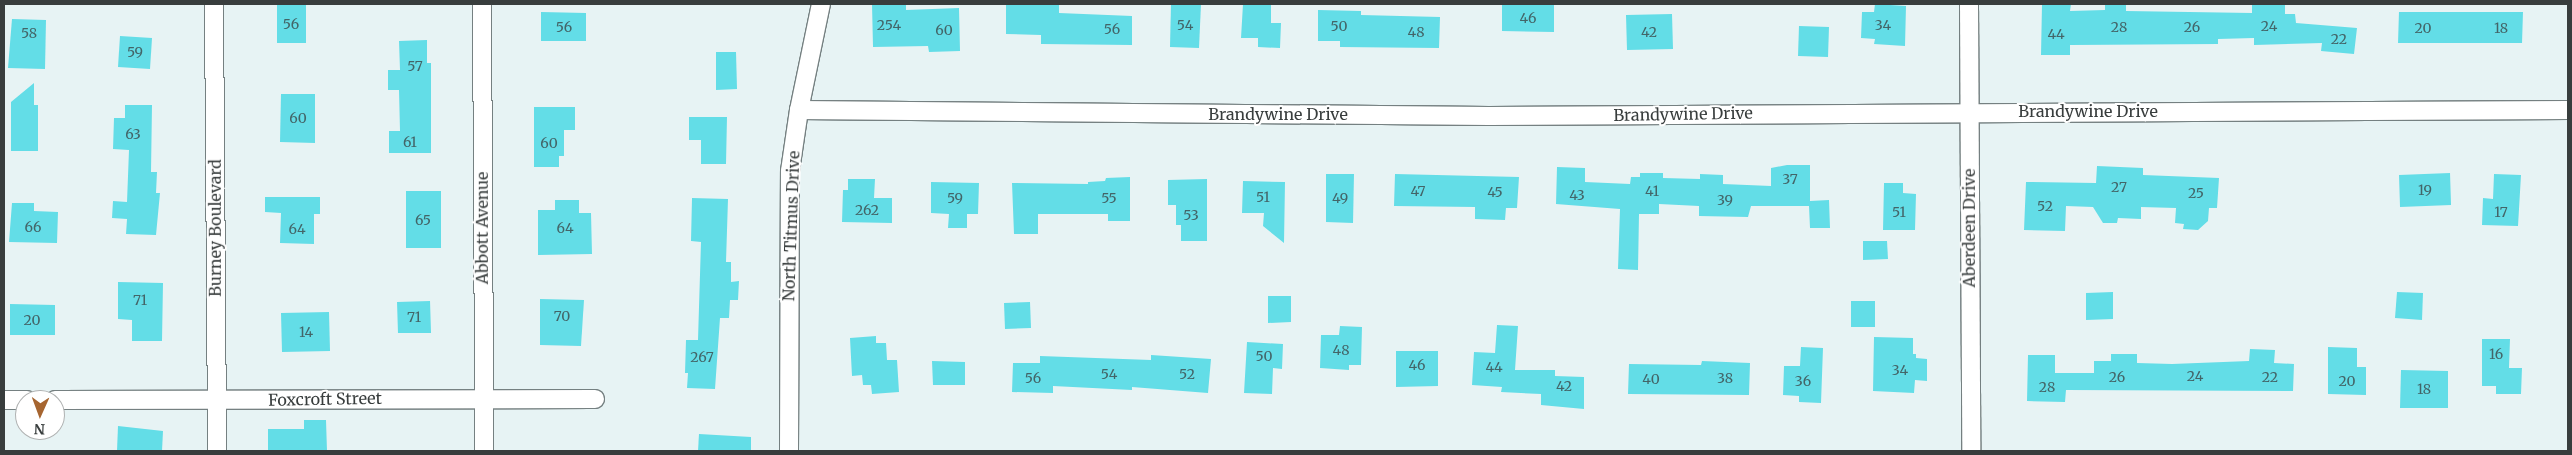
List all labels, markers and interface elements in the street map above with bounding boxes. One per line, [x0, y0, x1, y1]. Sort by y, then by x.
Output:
house number: 46 [1520, 10, 1536, 26]
house number: 56 [283, 16, 299, 32]
house number: 254 [877, 17, 901, 33]
house number: 54 [1177, 17, 1193, 33]
house number: 34 [1875, 17, 1891, 33]
house number: 50 [1331, 18, 1347, 34]
house number: 24 [2261, 18, 2277, 34]
house number: 56 [556, 19, 572, 35]
house number: 28 [2111, 19, 2127, 35]
house number: 26 [2184, 19, 2200, 35]
house number: 20 [2414, 20, 2432, 36]
house number: 18 [2494, 20, 2508, 36]
house number: 56 [1104, 21, 1120, 37]
house number: 60 [935, 22, 953, 38]
house number: 48 [1408, 24, 1424, 40]
house number: 42 [1641, 24, 1657, 40]
house number: 58 [21, 25, 37, 41]
house number: 44 [2047, 26, 2065, 42]
house number: 22 [2331, 31, 2347, 47]
house number: 59 [127, 44, 143, 60]
house number: 57 [407, 58, 423, 74]
street label: Brandywine Drive [2018, 101, 2158, 121]
street label: Brandywine Drive [1613, 103, 1753, 125]
street label: Brandywine Drive [1208, 104, 1348, 124]
house number: 60 [289, 110, 307, 126]
house number: 63 [125, 126, 141, 142]
house number: 61 [403, 134, 417, 150]
house number: 60 [540, 135, 558, 151]
street label: North Titmus Drive [779, 150, 803, 302]
street label: Burney Boulevard [205, 159, 225, 297]
street label: Aberdeen Drive [1959, 169, 1979, 287]
house number: 37 [1782, 171, 1798, 187]
street label: Abbott Avenue [472, 172, 492, 284]
house number: 27 [2111, 179, 2127, 195]
house number: 19 [2418, 182, 2432, 198]
house number: 47 [1410, 183, 1426, 199]
house number: 41 [1645, 183, 1659, 199]
house number: 45 [1487, 184, 1503, 200]
house number: 25 [2188, 185, 2204, 201]
house number: 43 [1569, 187, 1585, 203]
house number: 51 [1256, 189, 1270, 205]
house number: 59 [947, 190, 963, 206]
house number: 55 [1101, 190, 1117, 206]
house number: 49 [1332, 190, 1348, 206]
house number: 39 [1717, 192, 1733, 208]
house number: 52 [2037, 198, 2053, 214]
house number: 262 [855, 202, 879, 218]
house number: 51 [1892, 204, 1906, 220]
house number: 17 [2494, 204, 2508, 220]
house number: 53 [1183, 207, 1199, 223]
house number: 65 [415, 212, 431, 228]
house number: 66 [25, 219, 41, 235]
house number: 64 [556, 220, 574, 236]
house number: 64 [288, 221, 306, 237]
house number: 71 [133, 292, 147, 308]
house number: 70 [554, 308, 570, 324]
house number: 71 [407, 309, 421, 325]
house number: 20 [23, 312, 41, 328]
house number: 14 [299, 324, 313, 340]
house number: 48 [1333, 342, 1349, 358]
house number: 16 [2489, 346, 2503, 362]
house number: 50 [1256, 348, 1272, 364]
house number: 267 [690, 349, 714, 365]
house number: 46 [1409, 357, 1425, 373]
house number: 44 [1485, 359, 1503, 375]
house number: 34 [1892, 362, 1908, 378]
house number: 54 [1101, 366, 1117, 382]
house number: 52 [1179, 366, 1195, 382]
house number: 24 [2187, 368, 2203, 384]
house number: 26 [2109, 369, 2125, 385]
house number: 22 [2262, 369, 2278, 385]
house number: 56 [1025, 370, 1041, 386]
house number: 38 [1717, 370, 1733, 386]
house number: 40 [1642, 371, 1660, 387]
house number: 36 [1795, 373, 1811, 389]
house number: 20 [2338, 373, 2356, 389]
house number: 42 [1556, 378, 1572, 394]
house number: 28 [2039, 379, 2055, 395]
house number: 18 [2417, 381, 2431, 397]
street label: Foxcroft Street [268, 388, 382, 410]
north arrow [15, 390, 65, 440]
text: N [34, 420, 45, 438]

